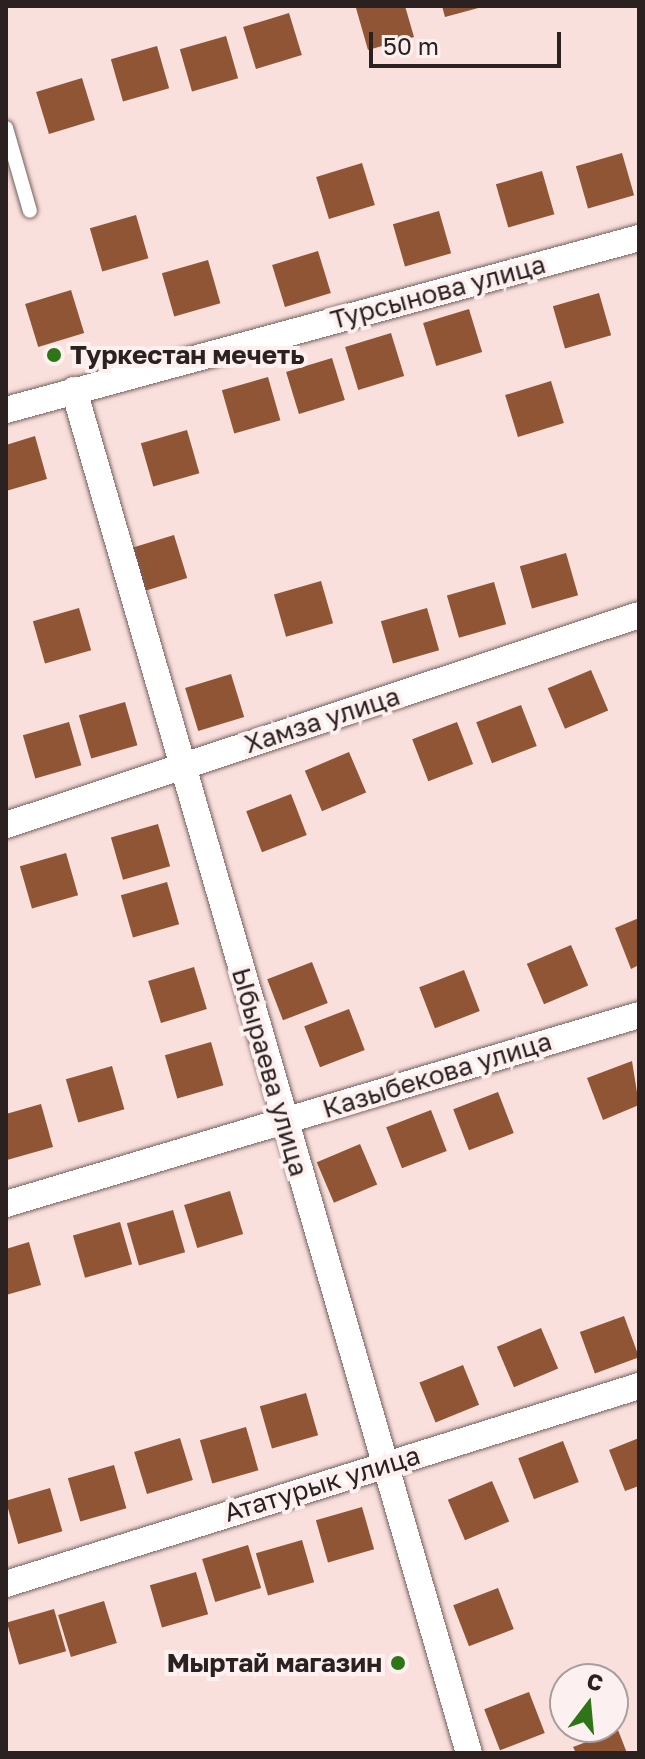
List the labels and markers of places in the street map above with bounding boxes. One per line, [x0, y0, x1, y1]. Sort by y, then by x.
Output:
place label: Туркестан мечеть [70, 339, 305, 371]
marker: Туркестан мечеть [45, 346, 63, 364]
place label: Мыртай магазин [167, 1647, 382, 1679]
marker: Мыртай магазин [389, 1654, 407, 1672]

